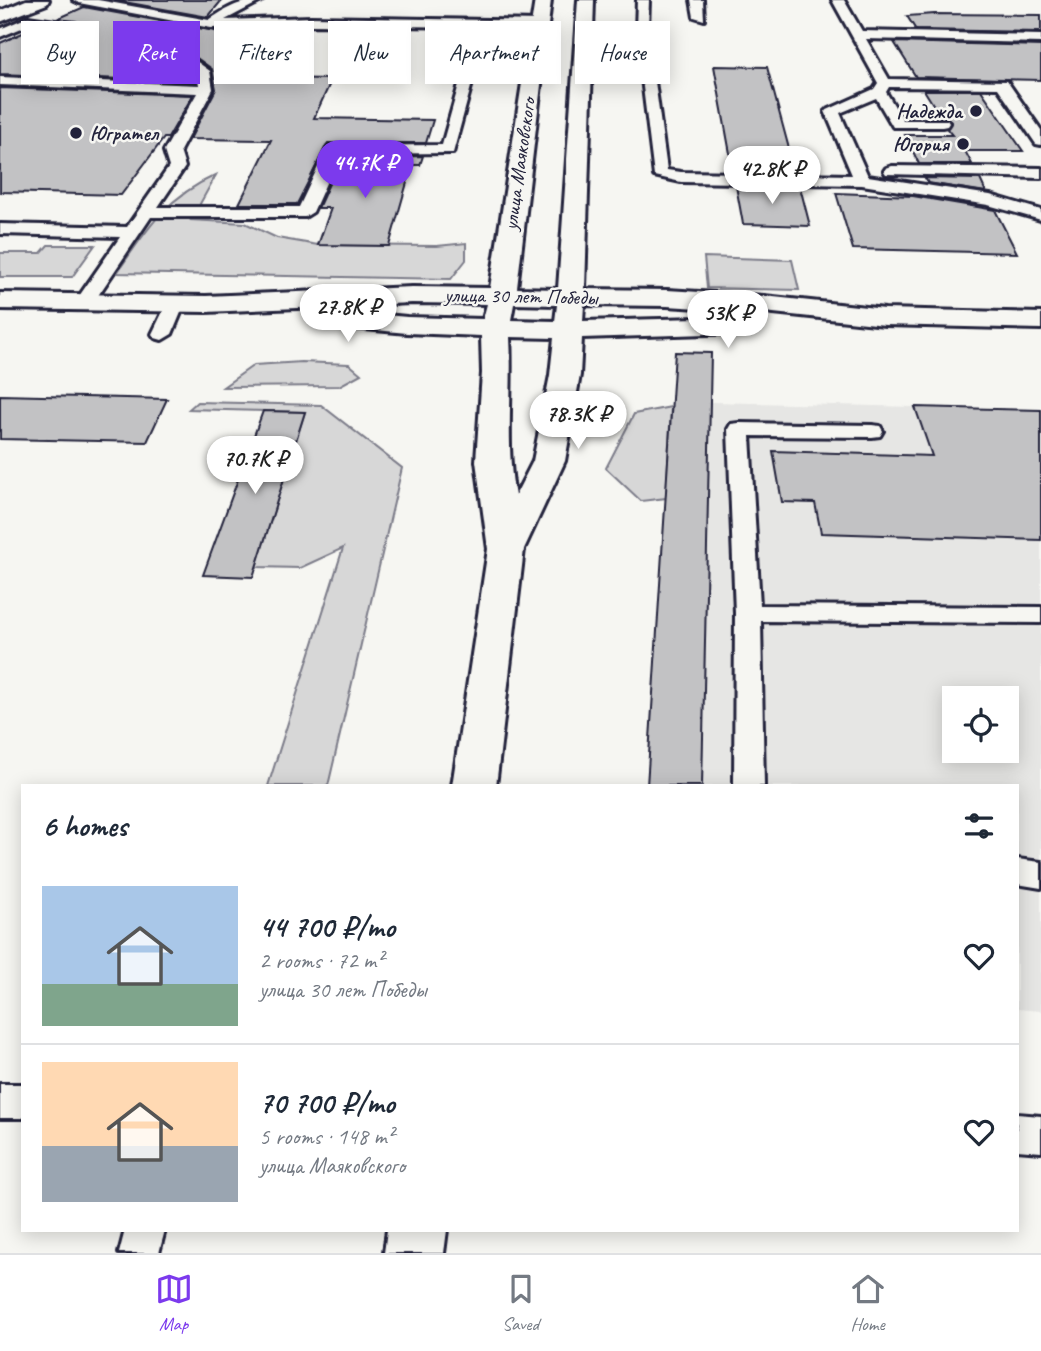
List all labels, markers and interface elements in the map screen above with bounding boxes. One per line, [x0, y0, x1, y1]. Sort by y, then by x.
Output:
chip: Buy [21, 21, 99, 84]
chip: Rent [113, 21, 200, 84]
chip: Filters [214, 21, 314, 84]
chip: New [328, 21, 411, 84]
chip: Apartment [425, 21, 561, 84]
chip: House [575, 21, 670, 84]
street label: улица Маяковского [497, 94, 542, 234]
place label: Надежда [896, 98, 964, 124]
marker: Надежда [968, 103, 984, 119]
place label: Югрател [90, 120, 160, 146]
marker: Югрател [68, 125, 84, 141]
place label: Югория [893, 131, 951, 157]
marker: Югория [955, 136, 971, 152]
pin: 44.7K ₽ [300, 140, 430, 200]
pin: 42.8K ₽ [707, 146, 837, 206]
text: 44.7K ₽ [333, 148, 397, 177]
text: 42.8K ₽ [740, 154, 804, 183]
street label: улица 30 лет Победы [442, 282, 600, 310]
pin: 27.8K ₽ [283, 284, 413, 344]
pin: 53K ₽ [679, 290, 777, 350]
text: 27.8K ₽ [316, 292, 380, 321]
text: 53K ₽ [703, 298, 753, 327]
pin: 78.3K ₽ [513, 392, 643, 451]
text: 78.3K ₽ [546, 399, 610, 428]
pin: 70.7K ₽ [190, 436, 320, 496]
text: 70.7K ₽ [223, 444, 287, 473]
map controls [942, 686, 1019, 763]
button: locate [942, 686, 1019, 763]
text: 6 homes [42, 807, 127, 845]
icon: filters [960, 807, 998, 845]
text: 44 700 ₽/mo [259, 908, 395, 946]
icon: home [98, 914, 182, 998]
icon: heart [960, 937, 998, 975]
text: 2 rooms · 72 m² [259, 946, 383, 975]
text: улица 30 лет Победы [259, 975, 427, 1004]
text: 70 700 ₽/mo [259, 1084, 395, 1122]
icon: home [98, 1090, 182, 1174]
icon: heart [960, 1113, 998, 1151]
text: 5 rooms · 148 m² [259, 1122, 394, 1151]
text: улица Маяковского [259, 1151, 405, 1180]
tab: Map [155, 1270, 193, 1336]
tab: Saved [502, 1270, 540, 1336]
tab: Home [849, 1270, 887, 1336]

